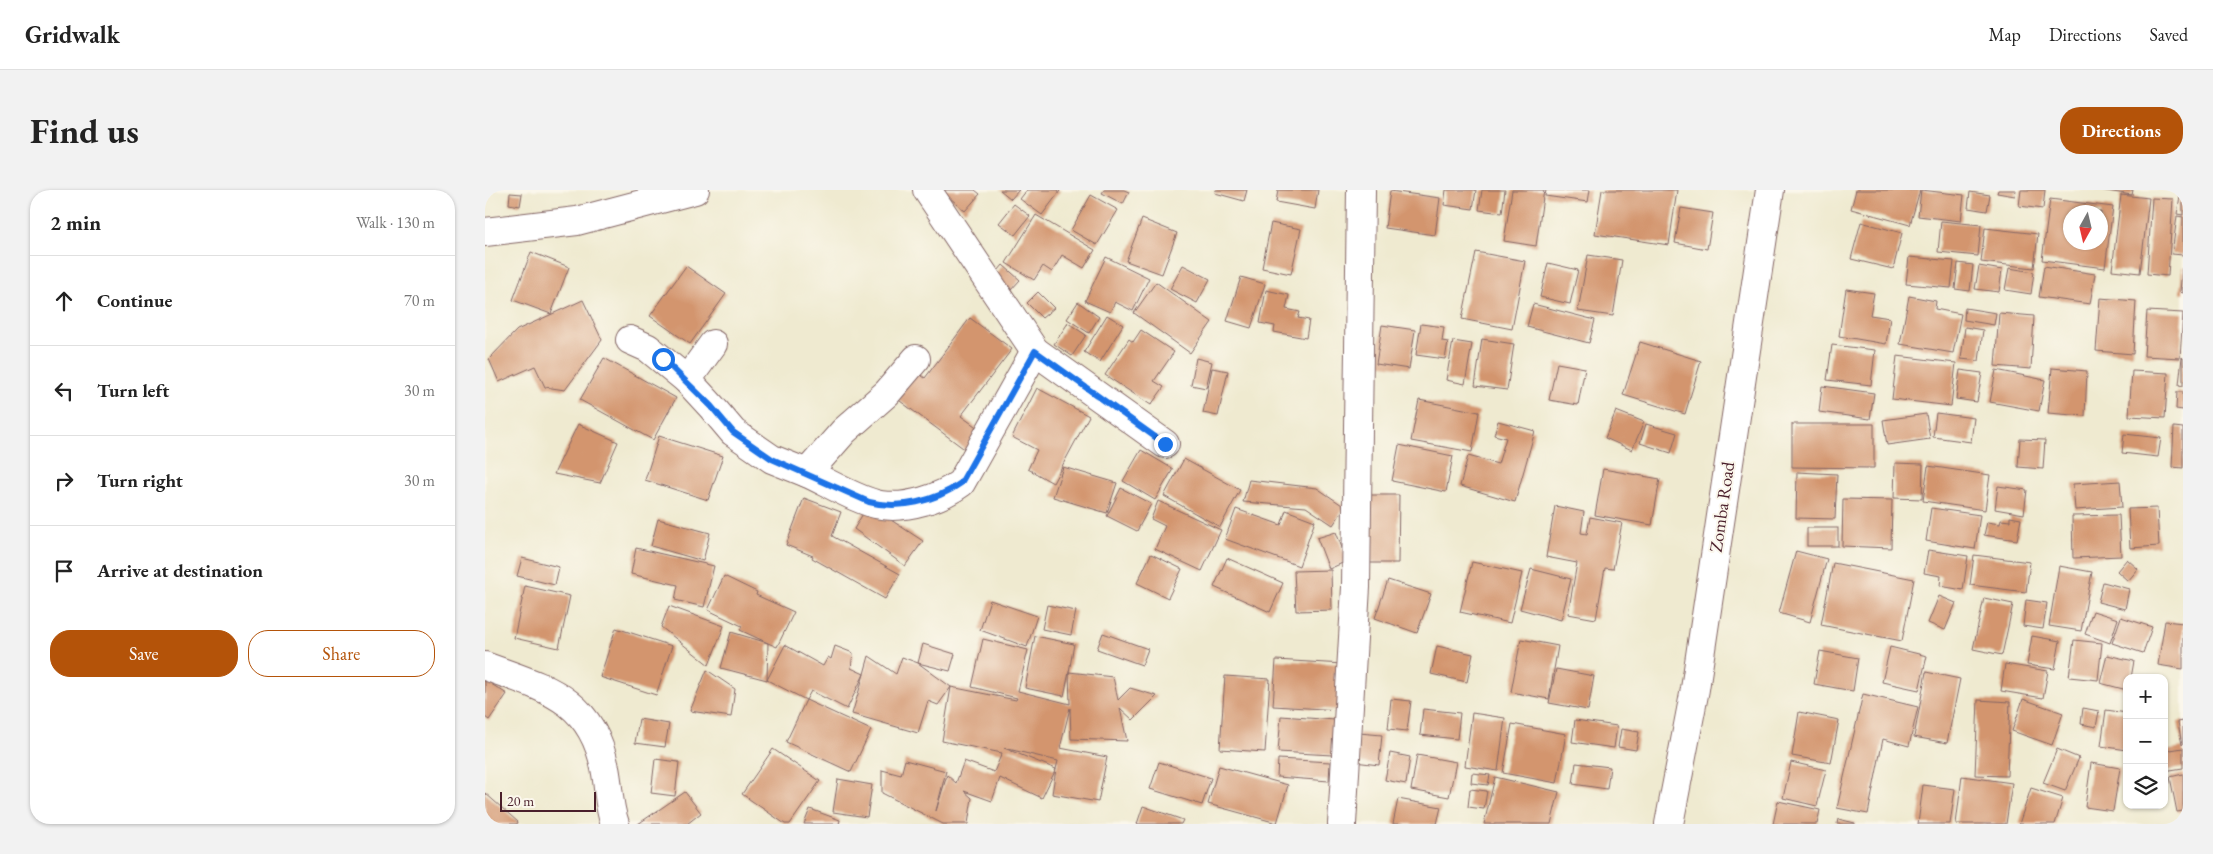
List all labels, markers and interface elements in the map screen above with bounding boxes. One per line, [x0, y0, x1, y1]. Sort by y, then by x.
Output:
text: Gridwalk [25, 19, 120, 50]
text: Map [1989, 23, 2021, 46]
text: Directions [2049, 23, 2121, 46]
text: Saved [2149, 23, 2188, 46]
button: Directions [2060, 107, 2183, 154]
text: Find us [30, 108, 139, 153]
north arrow [2063, 205, 2108, 250]
text: 2 min [50, 209, 101, 236]
text: Walk · 130 m [356, 212, 435, 233]
icon: ahead [50, 287, 78, 315]
text: Continue [97, 288, 172, 313]
text: 70 m [404, 290, 435, 311]
route start [652, 348, 675, 371]
icon: left [50, 377, 78, 405]
text: Turn left [97, 378, 169, 403]
text: 30 m [404, 380, 435, 401]
route end [1154, 433, 1177, 456]
street label: Zomba Road [1704, 459, 1739, 554]
icon: right [50, 467, 78, 495]
text: Turn right [97, 468, 183, 493]
text: 30 m [404, 470, 435, 491]
icon: arrive [50, 557, 78, 585]
text: Arrive at destination [97, 558, 263, 583]
button: Save [50, 630, 238, 677]
button: Share [248, 630, 435, 677]
map controls [2123, 674, 2168, 809]
button: + [2123, 674, 2168, 719]
button: − [2123, 719, 2168, 764]
button: layers [2123, 764, 2168, 809]
scale bar [500, 789, 596, 812]
text: 20 m [507, 792, 534, 810]

